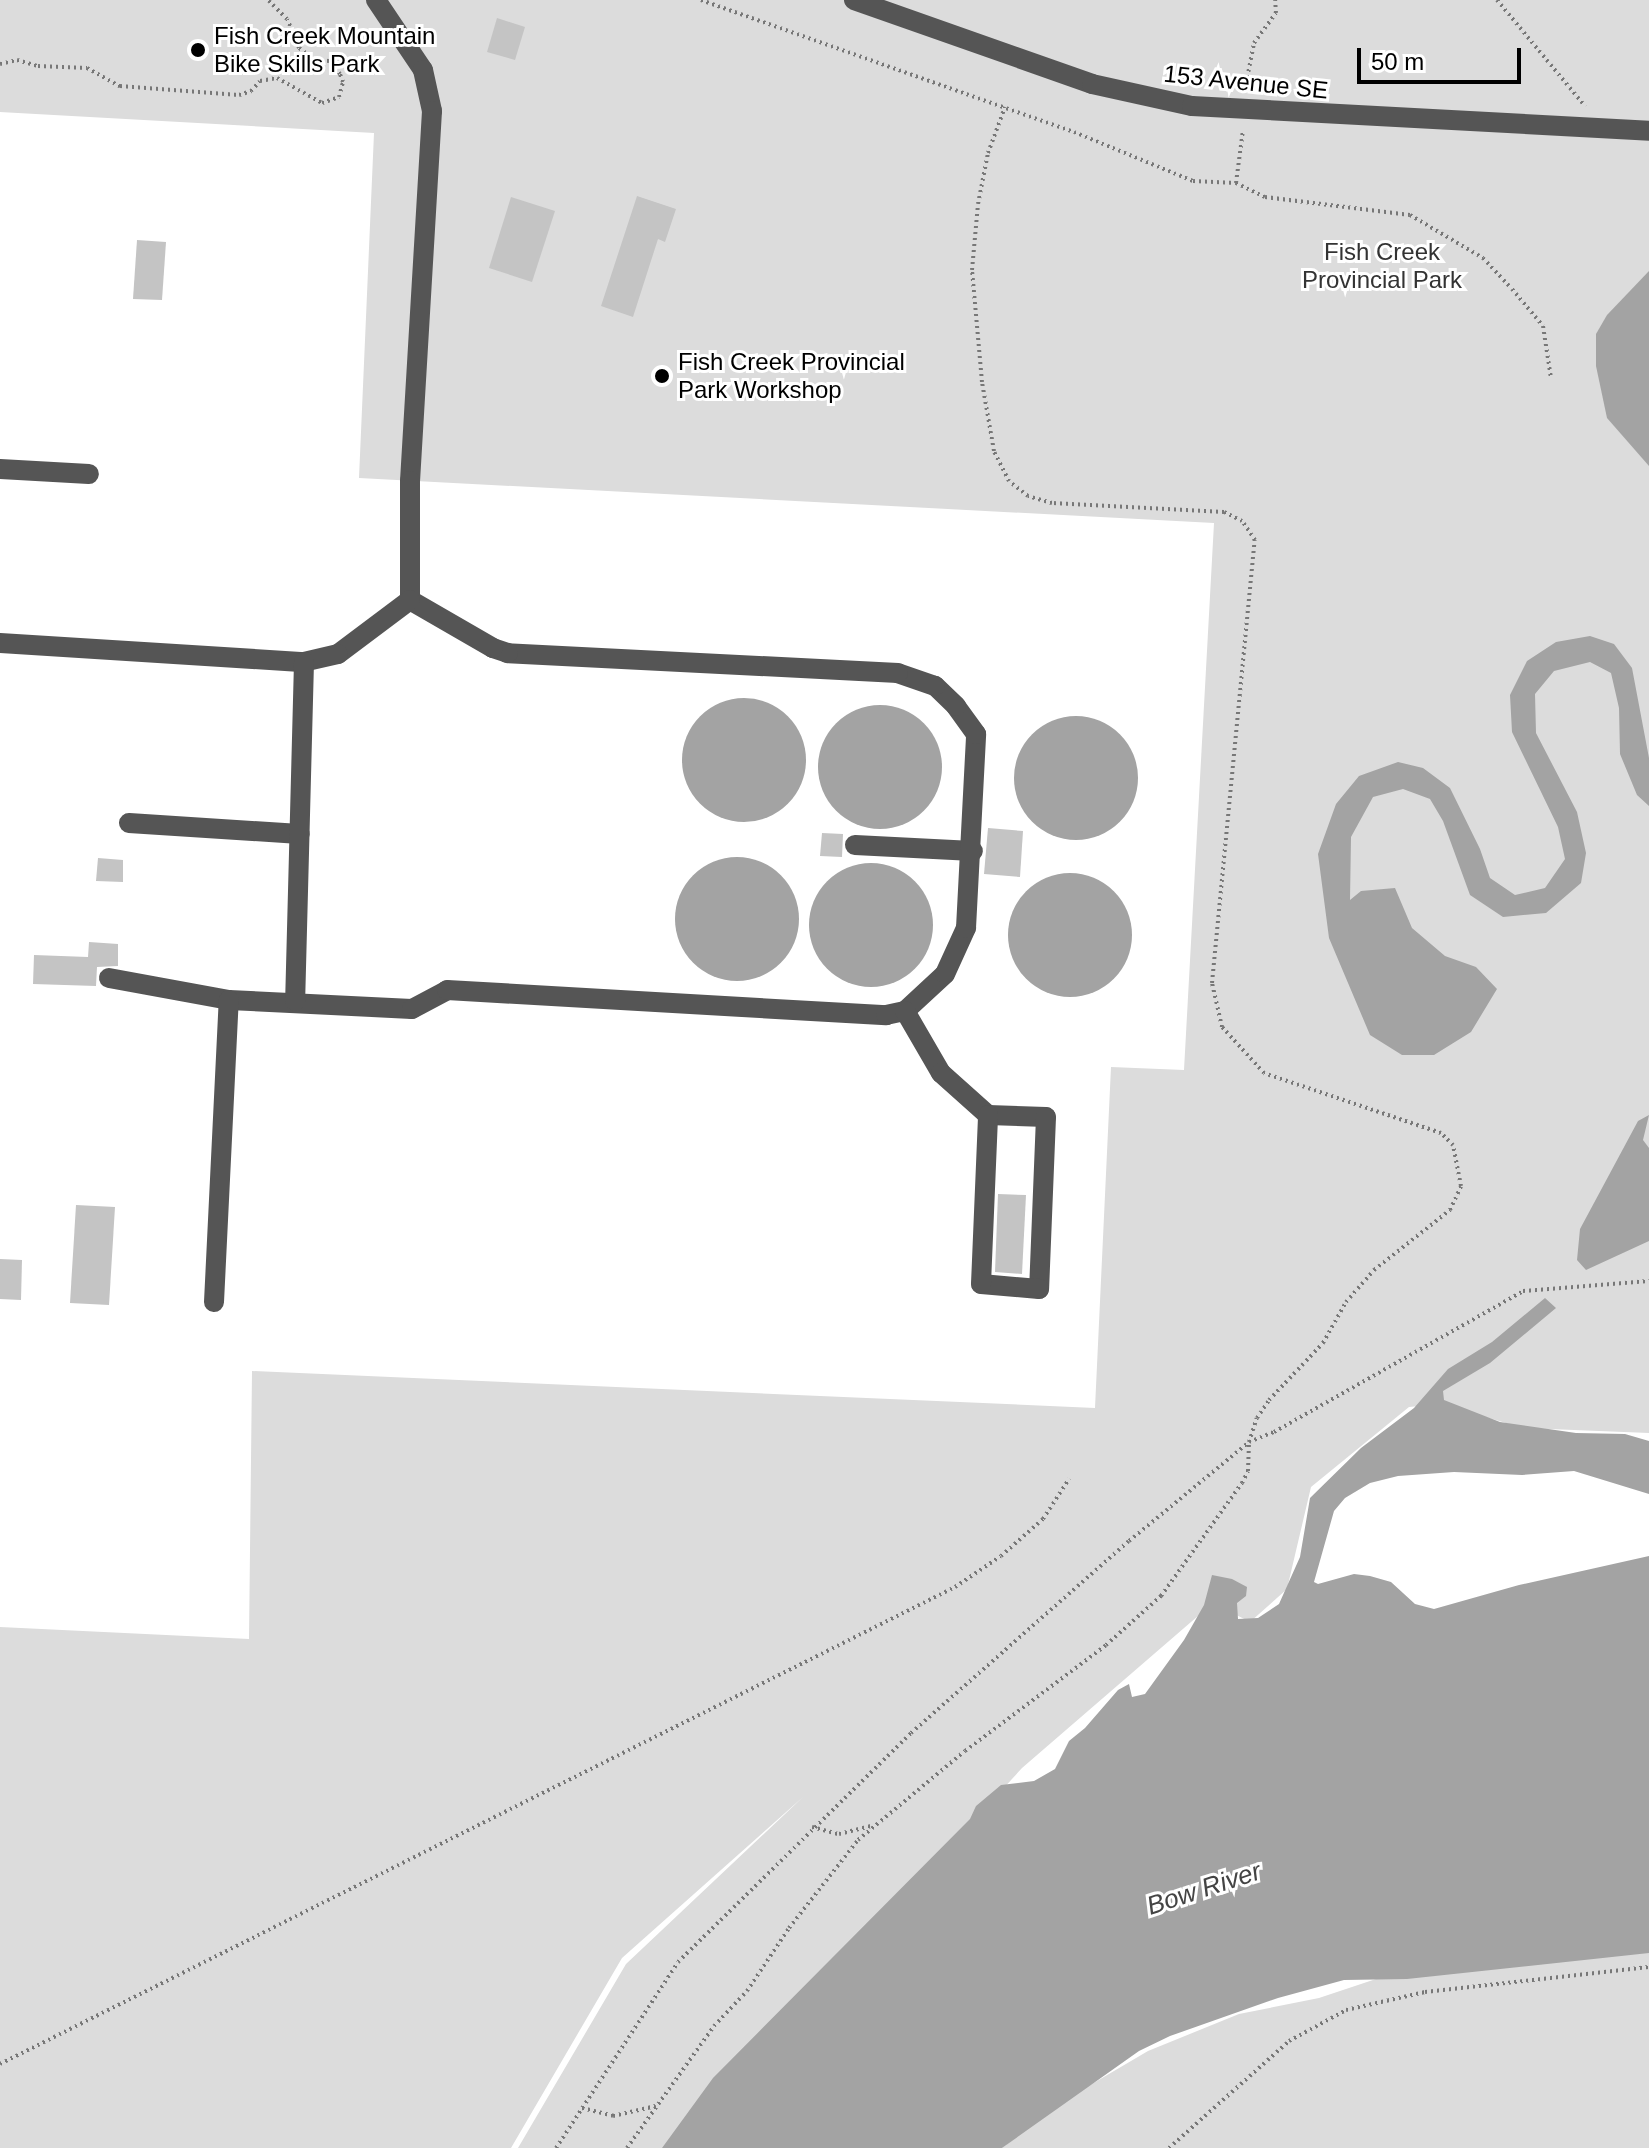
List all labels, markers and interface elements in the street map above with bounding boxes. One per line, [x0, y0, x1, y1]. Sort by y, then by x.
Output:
place label: Fish Creek Mountain Bike Skills Park [214, 22, 435, 78]
scale bar [1361, 32, 1525, 82]
marker: Fish Creek Mountain Bike Skills Park [189, 41, 207, 59]
text: 50 m [1371, 48, 1424, 75]
street label: 153 Avenue SE [1162, 59, 1330, 105]
park label: Fish Creek Provincial Park [1302, 238, 1462, 294]
place label: Fish Creek Provincial Park Workshop [678, 348, 905, 404]
marker: Fish Creek Provincial Park Workshop [653, 367, 671, 385]
water label: Bow River [1143, 1856, 1265, 1922]

